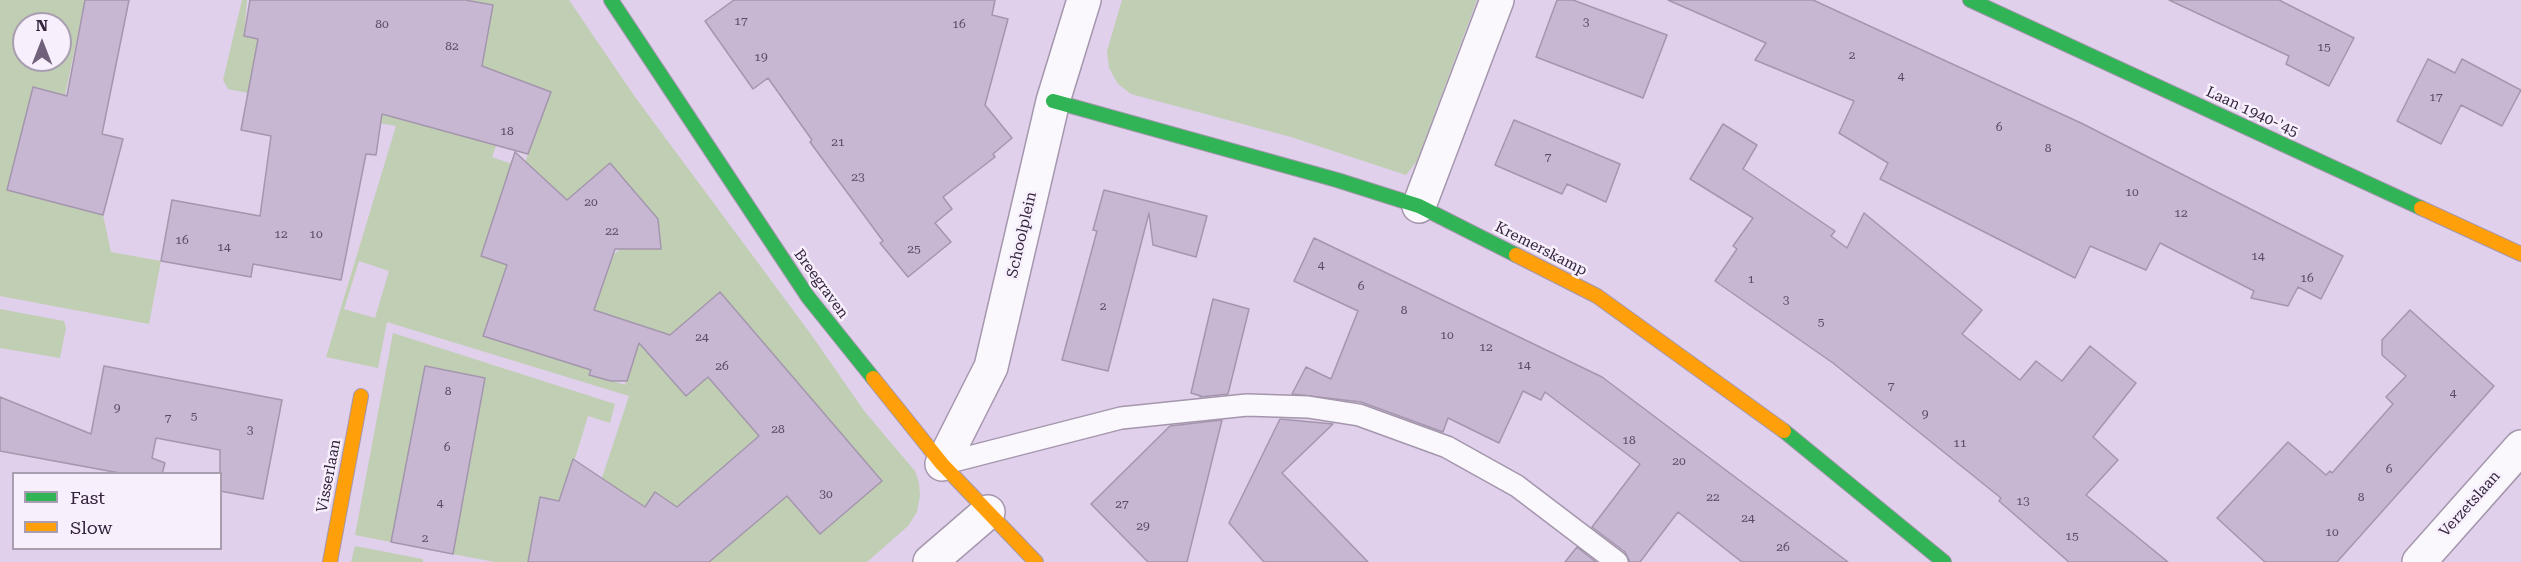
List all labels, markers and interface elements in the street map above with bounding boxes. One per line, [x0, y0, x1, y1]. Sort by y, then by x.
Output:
north arrow [12, 12, 72, 72]
house number: 17 [734, 14, 748, 28]
house number: 3 [1583, 15, 1589, 29]
text: N [36, 16, 48, 35]
house number: 80 [375, 17, 389, 31]
house number: 16 [952, 17, 966, 31]
house number: 82 [445, 39, 459, 53]
house number: 15 [2317, 40, 2331, 54]
house number: 2 [1849, 48, 1855, 62]
house number: 19 [754, 50, 768, 64]
house number: 4 [1898, 69, 1904, 83]
street label: Laan 1940-'45 [2203, 83, 2301, 141]
house number: 17 [2429, 90, 2443, 104]
house number: 6 [1996, 120, 2002, 134]
house number: 18 [500, 124, 514, 138]
house number: 21 [831, 135, 845, 149]
house number: 8 [2045, 141, 2051, 155]
house number: 7 [1545, 150, 1551, 164]
house number: 23 [851, 170, 865, 184]
house number: 10 [2125, 185, 2139, 199]
street label: Schoolplein [1003, 190, 1041, 280]
house number: 20 [584, 195, 598, 209]
house number: 12 [2174, 206, 2188, 220]
street label: Kremerskamp [1492, 218, 1590, 280]
house number: 22 [605, 224, 619, 238]
house number: 12 [274, 227, 288, 241]
house number: 10 [309, 227, 323, 241]
house number: 16 [175, 233, 189, 247]
house number: 14 [217, 240, 231, 254]
house number: 25 [907, 242, 921, 256]
street label: Breegraven [790, 246, 852, 322]
house number: 14 [2251, 249, 2265, 263]
house number: 4 [1318, 258, 1324, 272]
house number: 16 [2300, 271, 2314, 285]
house number: 1 [1748, 272, 1754, 286]
house number: 6 [1358, 279, 1364, 293]
house number: 3 [1783, 293, 1789, 307]
house number: 2 [1100, 299, 1106, 313]
house number: 8 [1401, 303, 1407, 317]
house number: 5 [1818, 315, 1824, 329]
house number: 10 [1440, 328, 1454, 342]
house number: 24 [695, 330, 709, 344]
house number: 12 [1479, 340, 1493, 354]
house number: 14 [1517, 358, 1531, 372]
house number: 26 [715, 359, 729, 373]
house number: 7 [1888, 379, 1894, 393]
house number: 8 [445, 384, 451, 398]
house number: 4 [2450, 386, 2456, 400]
house number: 9 [114, 401, 120, 415]
house number: 9 [1922, 407, 1928, 421]
house number: 5 [191, 409, 197, 423]
house number: 7 [165, 411, 171, 425]
house number: 28 [771, 422, 785, 436]
house number: 3 [247, 423, 253, 437]
house number: 18 [1622, 433, 1636, 447]
house number: 11 [1953, 436, 1967, 450]
street label: Visserlaan [313, 438, 345, 514]
house number: 6 [444, 440, 450, 454]
house number: 20 [1672, 454, 1686, 468]
house number: 6 [2386, 462, 2392, 476]
street label: Verzetslaan [2436, 467, 2504, 541]
legend [12, 472, 222, 550]
text: Fast [70, 487, 105, 508]
house number: 30 [819, 487, 833, 501]
house number: 22 [1706, 490, 1720, 504]
house number: 8 [2358, 490, 2364, 504]
house number: 13 [2016, 494, 2030, 508]
house number: 4 [437, 496, 443, 510]
house number: 27 [1115, 497, 1129, 511]
house number: 24 [1741, 511, 1755, 525]
text: Slow [70, 517, 112, 538]
house number: 29 [1136, 519, 1150, 533]
house number: 10 [2325, 525, 2339, 539]
house number: 15 [2065, 529, 2079, 543]
house number: 2 [422, 531, 428, 545]
house number: 26 [1776, 540, 1790, 554]

